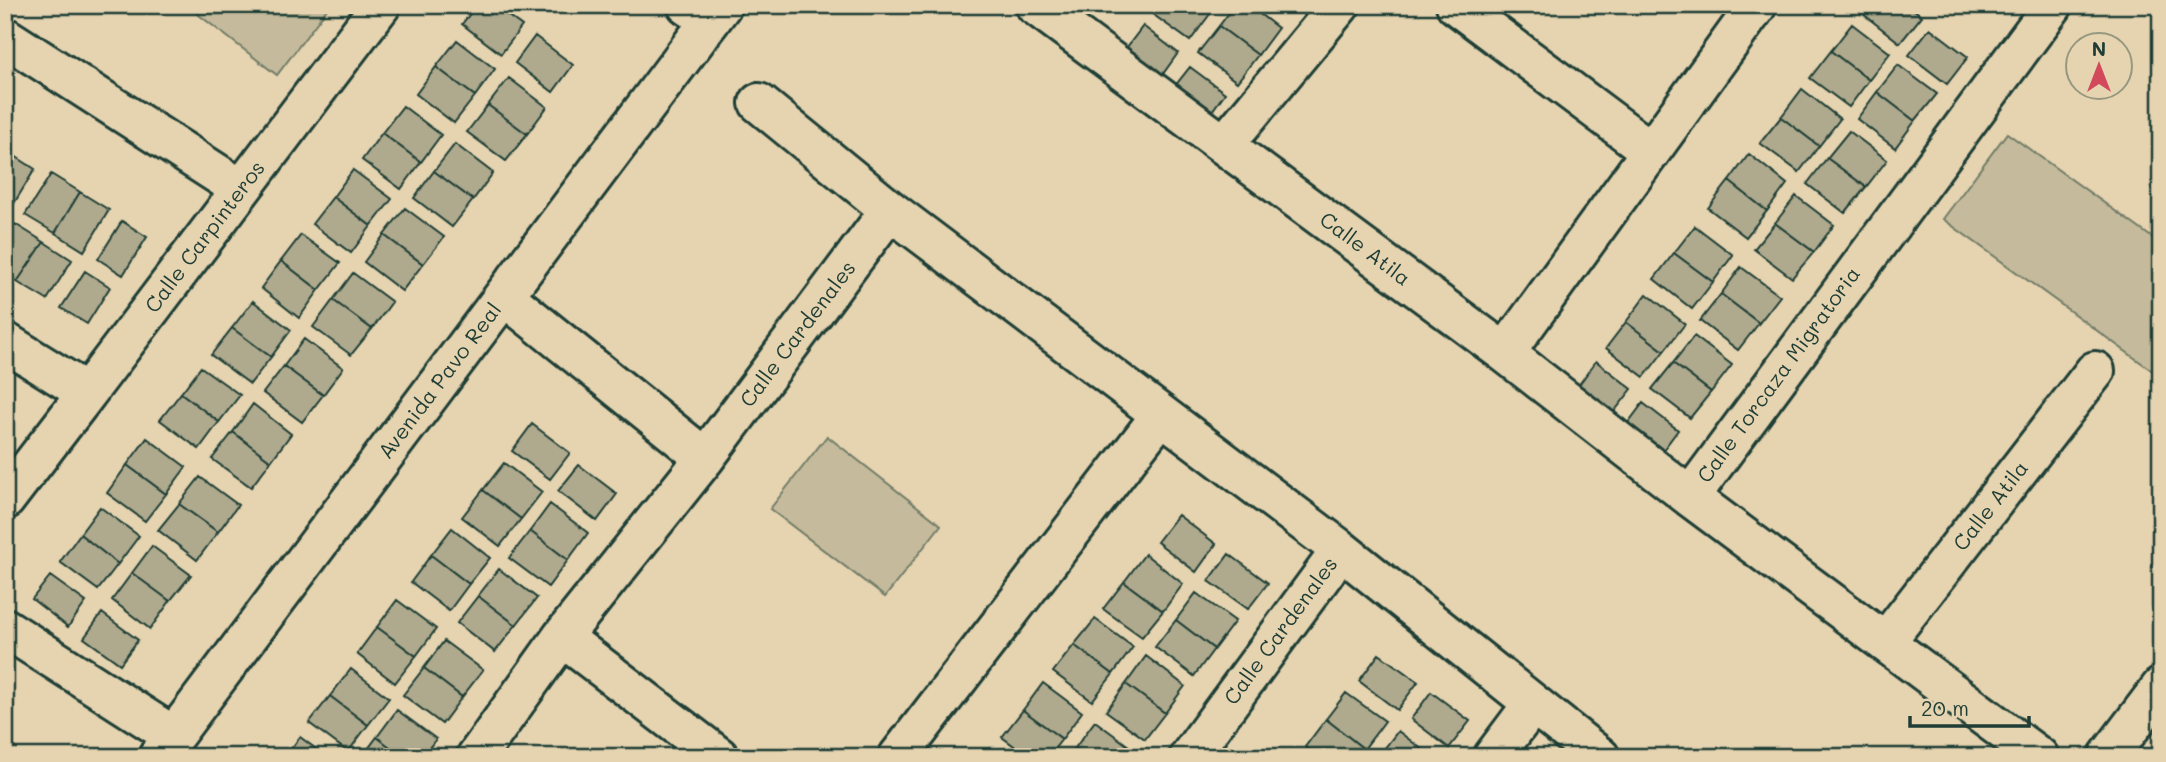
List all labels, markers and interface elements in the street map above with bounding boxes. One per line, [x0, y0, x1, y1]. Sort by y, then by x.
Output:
north arrow [2064, 32, 2134, 102]
text: N [2092, 36, 2106, 61]
street label: Calle Carpinteros [138, 155, 270, 317]
street label: Calle Atila [1315, 205, 1417, 291]
street label: Calle Cardenales [733, 255, 861, 412]
street label: Calle Torcaza Migratoria [1690, 261, 1865, 487]
street label: Avenida Pavo Real [371, 297, 506, 464]
street label: Calle Atila [1946, 455, 2033, 556]
street label: Calle Cardenales [1217, 551, 1343, 709]
scale bar [1910, 685, 2030, 729]
text: 20 m [1921, 694, 1969, 721]

